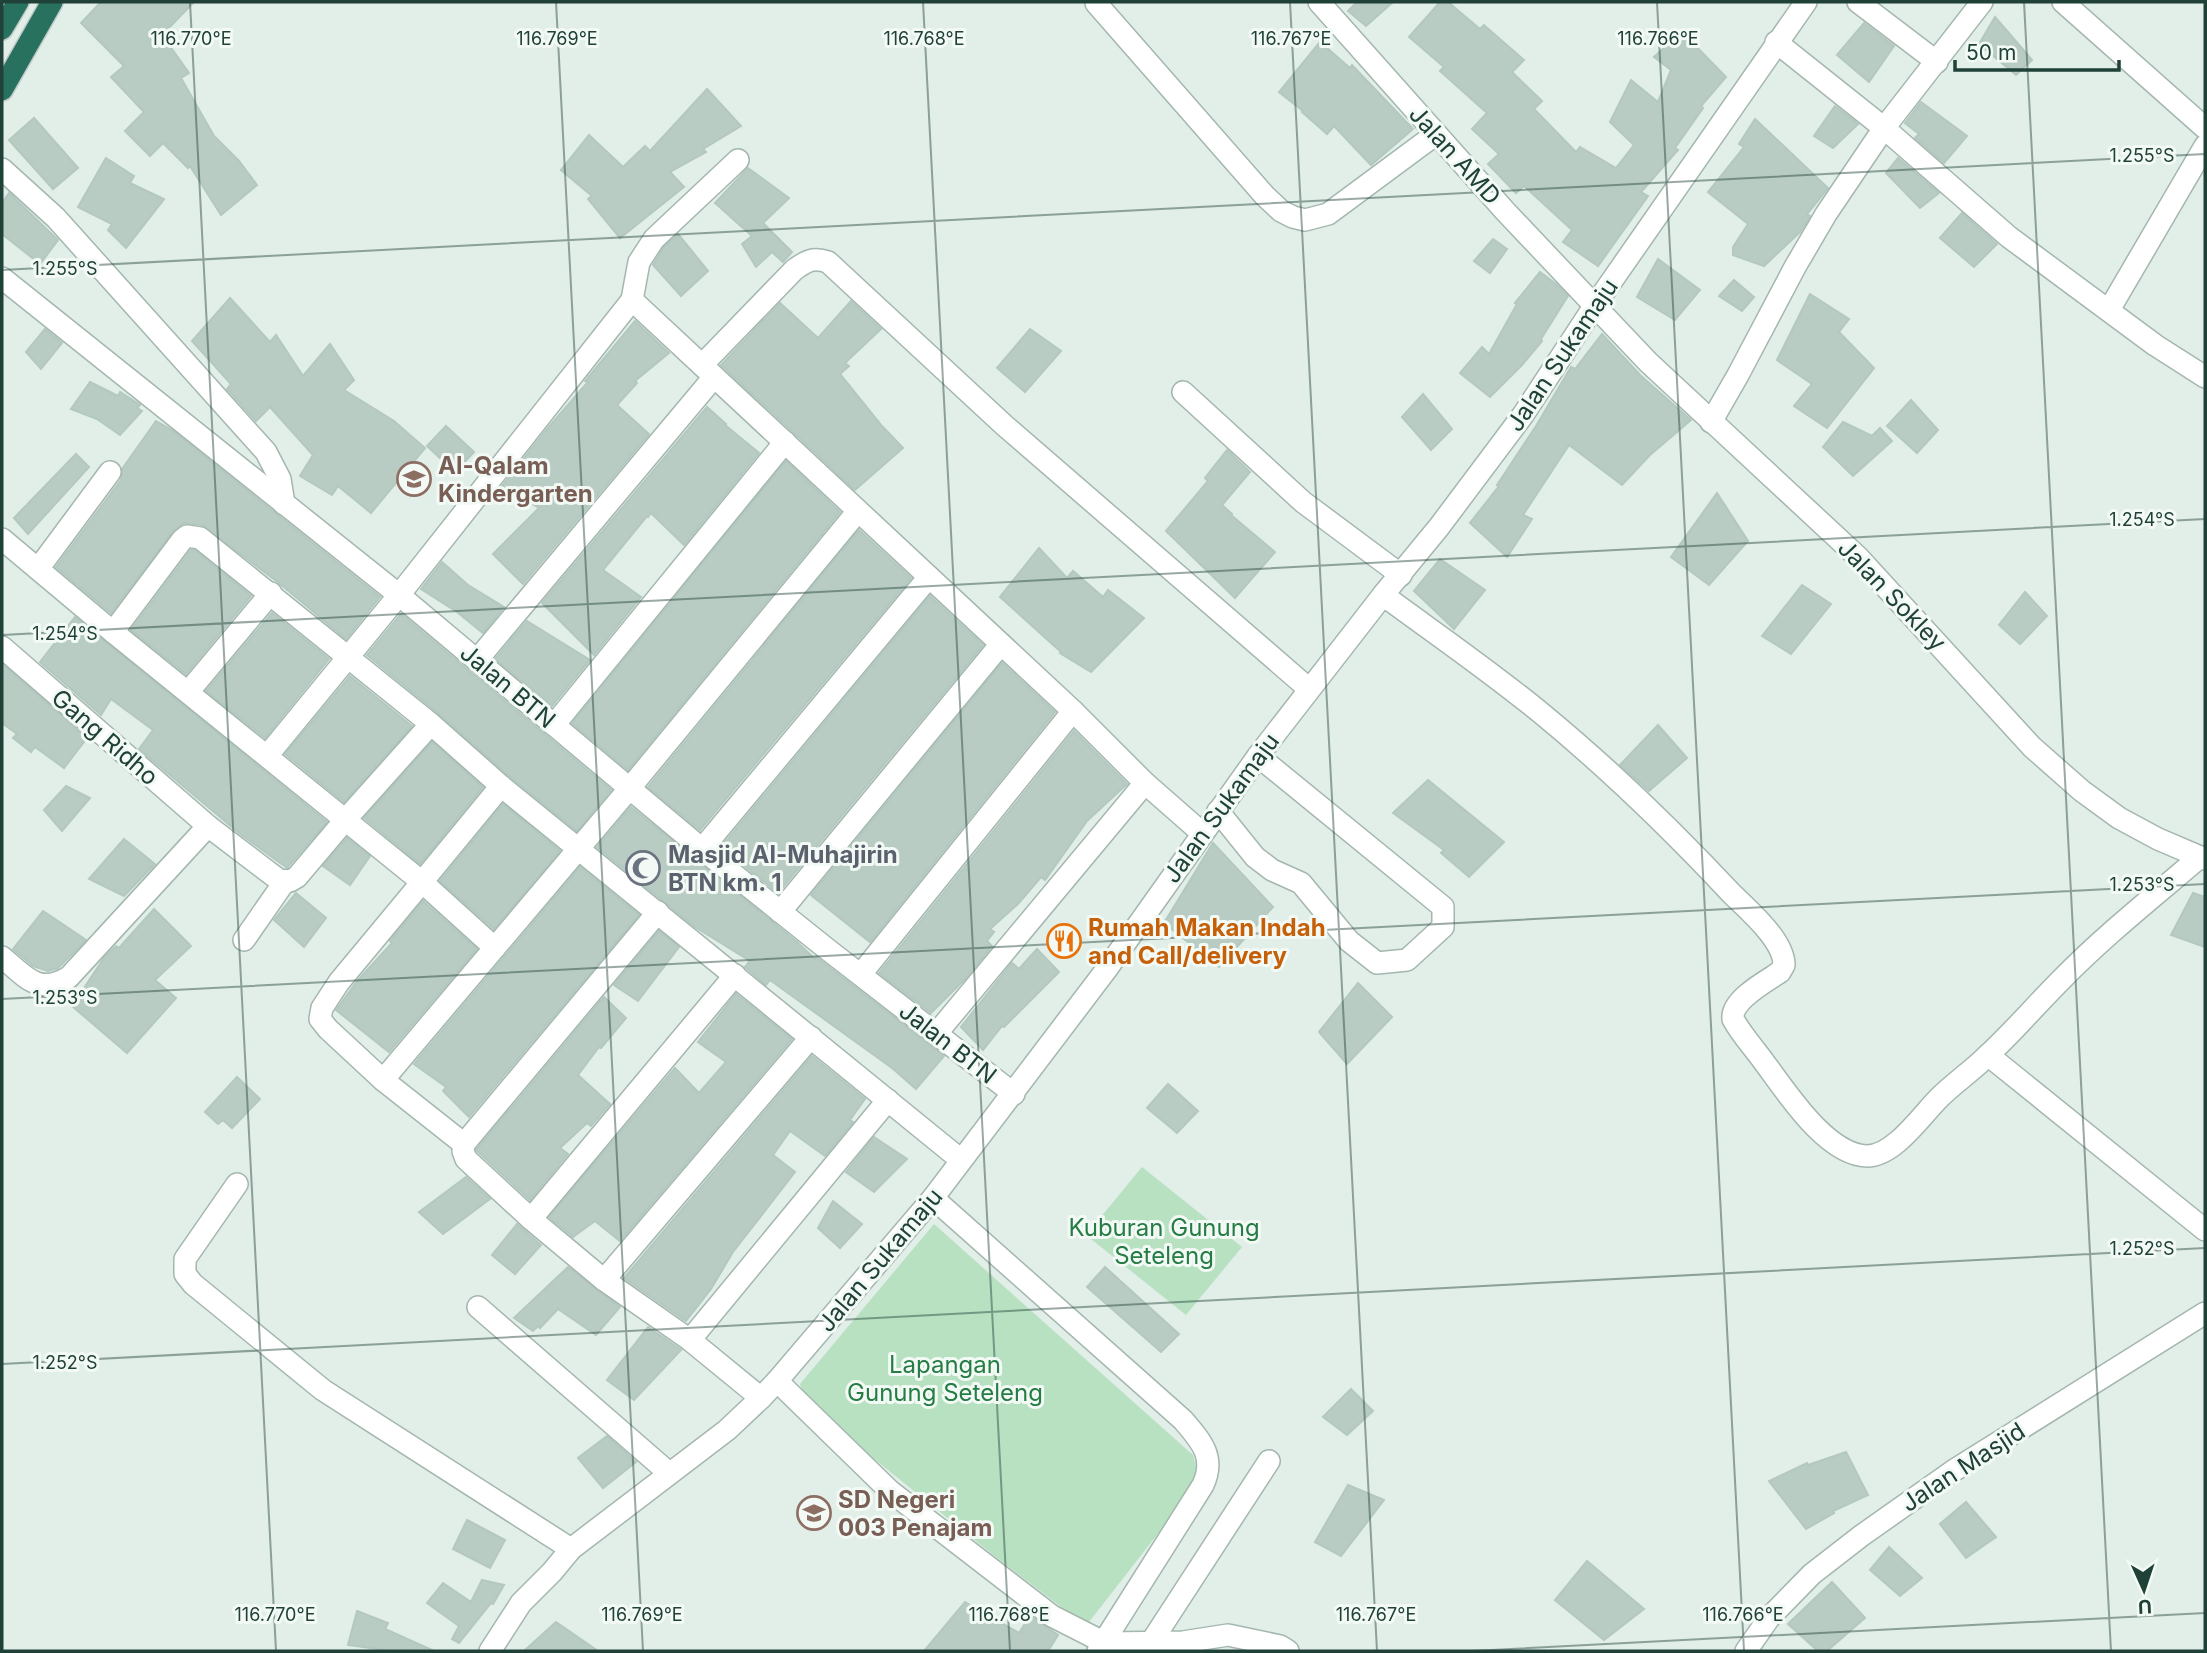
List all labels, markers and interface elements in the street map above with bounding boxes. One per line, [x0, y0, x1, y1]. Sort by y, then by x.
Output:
text: 116.770°E [151, 28, 231, 49]
text: 116.769°E [516, 28, 598, 49]
text: 116.768°E [883, 28, 965, 49]
text: 116.767°E [1251, 28, 1331, 49]
text: 116.766°E [1617, 28, 1699, 49]
scale bar [1955, 28, 2120, 72]
text: 50 m [1966, 40, 2016, 65]
street label: Jalan AMD [1403, 100, 1507, 210]
text: 1.255°S [2109, 145, 2175, 166]
text: 1.255°S [32, 258, 98, 279]
street label: Jalan Sukamaju [1500, 273, 1624, 437]
place label: Al-Qalam Kindergarten [438, 451, 593, 508]
school or university icon: Al-Qalam Kindergarten [395, 460, 433, 498]
text: 1.254°S [2109, 509, 2175, 530]
street label: Jalan Sokley [1832, 533, 1952, 657]
text: 1.254°S [32, 623, 98, 644]
street label: Jalan BTN [455, 638, 561, 734]
street label: Gang Ridho [46, 683, 164, 791]
street label: Jalan Sukamaju [1157, 727, 1285, 889]
place label: Masjid Al-Muhajirin BTN km. 1 [668, 840, 898, 897]
mosque icon: Masjid Al-Muhajirin BTN km. 1 [624, 849, 662, 887]
text: 1.253°S [2109, 874, 2175, 895]
place label: Rumah Makan Indah and Call/delivery [1088, 913, 1326, 970]
restaurant icon: Rumah Makan Indah and Call/delivery [1045, 922, 1083, 960]
text: 1.253°S [32, 987, 98, 1008]
street label: Jalan BTN [894, 996, 1002, 1090]
street label: Jalan Sukamaju [812, 1182, 948, 1338]
park label: Kuburan Gunung Seteleng [1068, 1213, 1260, 1270]
text: 1.252°S [2109, 1238, 2175, 1259]
park label: Lapangan Gunung Seteleng [847, 1350, 1043, 1407]
text: 1.252°S [32, 1352, 98, 1373]
street label: Jalan Masjid [1896, 1416, 2030, 1518]
place label: SD Negeri 003 Penajam [838, 1485, 992, 1542]
school or university icon: SD Negeri 003 Penajam [795, 1494, 833, 1532]
north arrow [2109, 1555, 2179, 1625]
text: U [2137, 1595, 2152, 1618]
text: 116.770°E [235, 1604, 315, 1625]
text: 116.769°E [601, 1604, 683, 1625]
text: 116.768°E [968, 1604, 1050, 1625]
text: 116.767°E [1336, 1604, 1416, 1625]
text: 116.766°E [1702, 1604, 1784, 1625]

